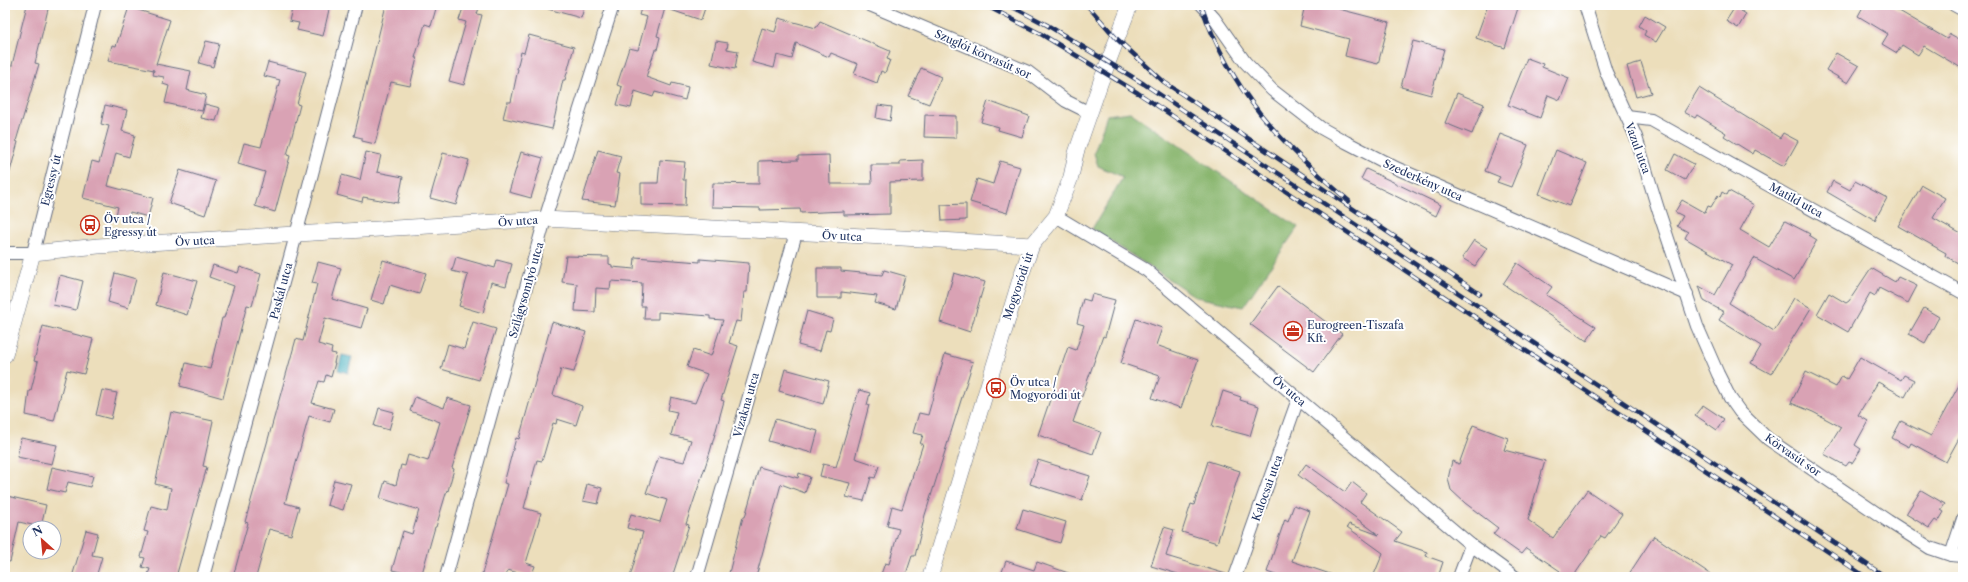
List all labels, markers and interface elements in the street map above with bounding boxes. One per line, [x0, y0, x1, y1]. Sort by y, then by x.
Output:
street label: Szuglói körvasút sor [933, 26, 1034, 82]
street label: Vazul utca [1622, 119, 1654, 176]
street label: Egressy út [38, 153, 64, 207]
street label: Szederkény utca [1381, 156, 1465, 204]
street label: Matild utca [1767, 180, 1825, 221]
place label: Öv utca / Egressy út [104, 211, 157, 239]
street label: Öv utca [498, 212, 539, 229]
bus stop icon: Öv utca / Egressy út [79, 214, 101, 236]
street label: Öv utca [822, 227, 863, 244]
street label: Öv utca [175, 232, 215, 249]
street label: Szilágysomlyó utca [506, 240, 546, 340]
street label: Mogyoródi út [1000, 250, 1036, 322]
street label: Paskál utca [267, 261, 295, 321]
place label: Eurogreen-Tiszafa Kft. [1307, 318, 1404, 345]
office icon: Eurogreen-Tiszafa Kft. [1282, 320, 1304, 342]
street label: Vízakna utca [730, 371, 762, 440]
street label: Öv utca [1269, 372, 1310, 409]
place label: Öv utca / Mogyoródi út [1010, 374, 1081, 402]
bus stop icon: Öv utca / Mogyoródi út [985, 377, 1007, 399]
street label: Körvasút sor [1762, 431, 1824, 480]
street label: Kalocsai utca [1249, 453, 1285, 523]
north arrow [22, 520, 62, 560]
text: N [30, 522, 45, 539]

